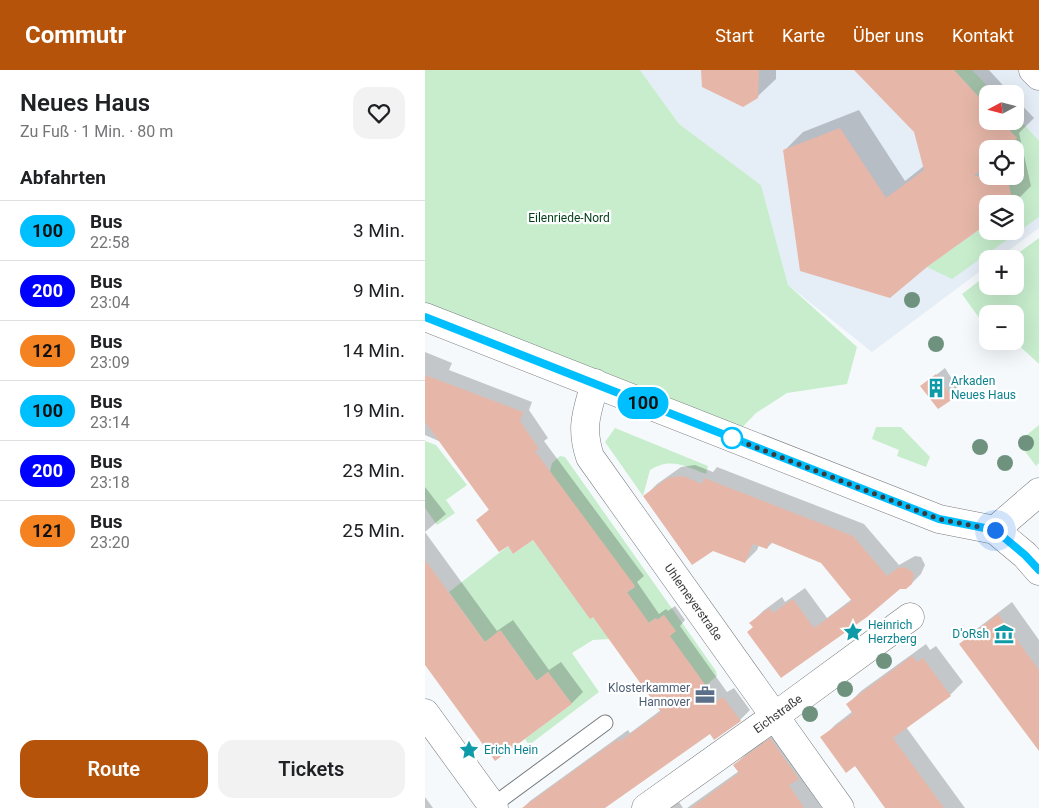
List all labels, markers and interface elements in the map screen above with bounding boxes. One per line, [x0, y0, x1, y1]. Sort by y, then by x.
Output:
text: Commutr [25, 21, 126, 49]
text: Start [715, 25, 754, 46]
text: Karte [782, 25, 825, 46]
text: Über uns [853, 25, 924, 46]
text: Kontakt [952, 25, 1014, 46]
north arrow [979, 85, 1024, 130]
map controls [979, 85, 1024, 350]
button: heart [353, 87, 405, 139]
text: Neues Haus [20, 89, 150, 117]
text: Zu Fuß · 1 Min. · 80 m [20, 122, 173, 141]
button: locate [979, 140, 1024, 185]
text: Abfahrten [20, 166, 106, 189]
button: layers [979, 195, 1024, 240]
text: Bus [90, 210, 123, 233]
park label: Eilenriede-Nord [528, 211, 610, 225]
text: 3 Min. [353, 219, 405, 242]
text: 100 [32, 220, 63, 241]
text: 22:58 [90, 233, 130, 252]
button: + [979, 250, 1024, 295]
text: Bus [90, 270, 123, 293]
text: 9 Min. [353, 279, 405, 302]
text: 200 [32, 280, 63, 301]
text: 23:04 [90, 293, 130, 312]
button: − [979, 305, 1024, 350]
text: Bus [90, 330, 123, 353]
text: 14 Min. [342, 339, 405, 362]
text: 121 [32, 340, 63, 361]
text: 23:09 [90, 353, 130, 372]
place label: Arkaden Neues Haus [951, 374, 1016, 402]
building icon: Arkaden Neues Haus [925, 377, 947, 399]
line badge: 100 [614, 387, 672, 419]
text: Bus [90, 390, 123, 413]
text: 100 [628, 392, 658, 413]
text: 19 Min. [342, 399, 405, 422]
text: 100 [32, 400, 63, 421]
text: 23:14 [90, 413, 130, 432]
unlabelled marker [721, 427, 743, 449]
text: Bus [90, 450, 123, 473]
text: 23 Min. [342, 459, 405, 482]
text: 200 [32, 460, 63, 481]
text: 23:18 [90, 473, 130, 492]
text: Bus [90, 510, 123, 533]
your location [983, 518, 1008, 543]
text: 25 Min. [342, 519, 405, 542]
text: 121 [32, 520, 63, 541]
text: 23:20 [90, 533, 130, 552]
street label: Uhlemeyerstraße [661, 561, 725, 643]
place label: Heinrich Herzberg [868, 618, 917, 646]
place icon: Heinrich Herzberg [842, 621, 864, 643]
museum icon: D'oRsh [993, 623, 1015, 645]
place label: D'oRsh [952, 627, 989, 641]
place label: Klosterkammer Hannover [608, 681, 690, 709]
office icon: Klosterkammer Hannover [694, 684, 716, 706]
street label: Eichstraße [751, 691, 805, 736]
place icon: Erich Hein [458, 739, 480, 761]
button: Route [20, 740, 208, 798]
button: Tickets [218, 740, 405, 798]
place label: Erich Hein [484, 743, 538, 757]

